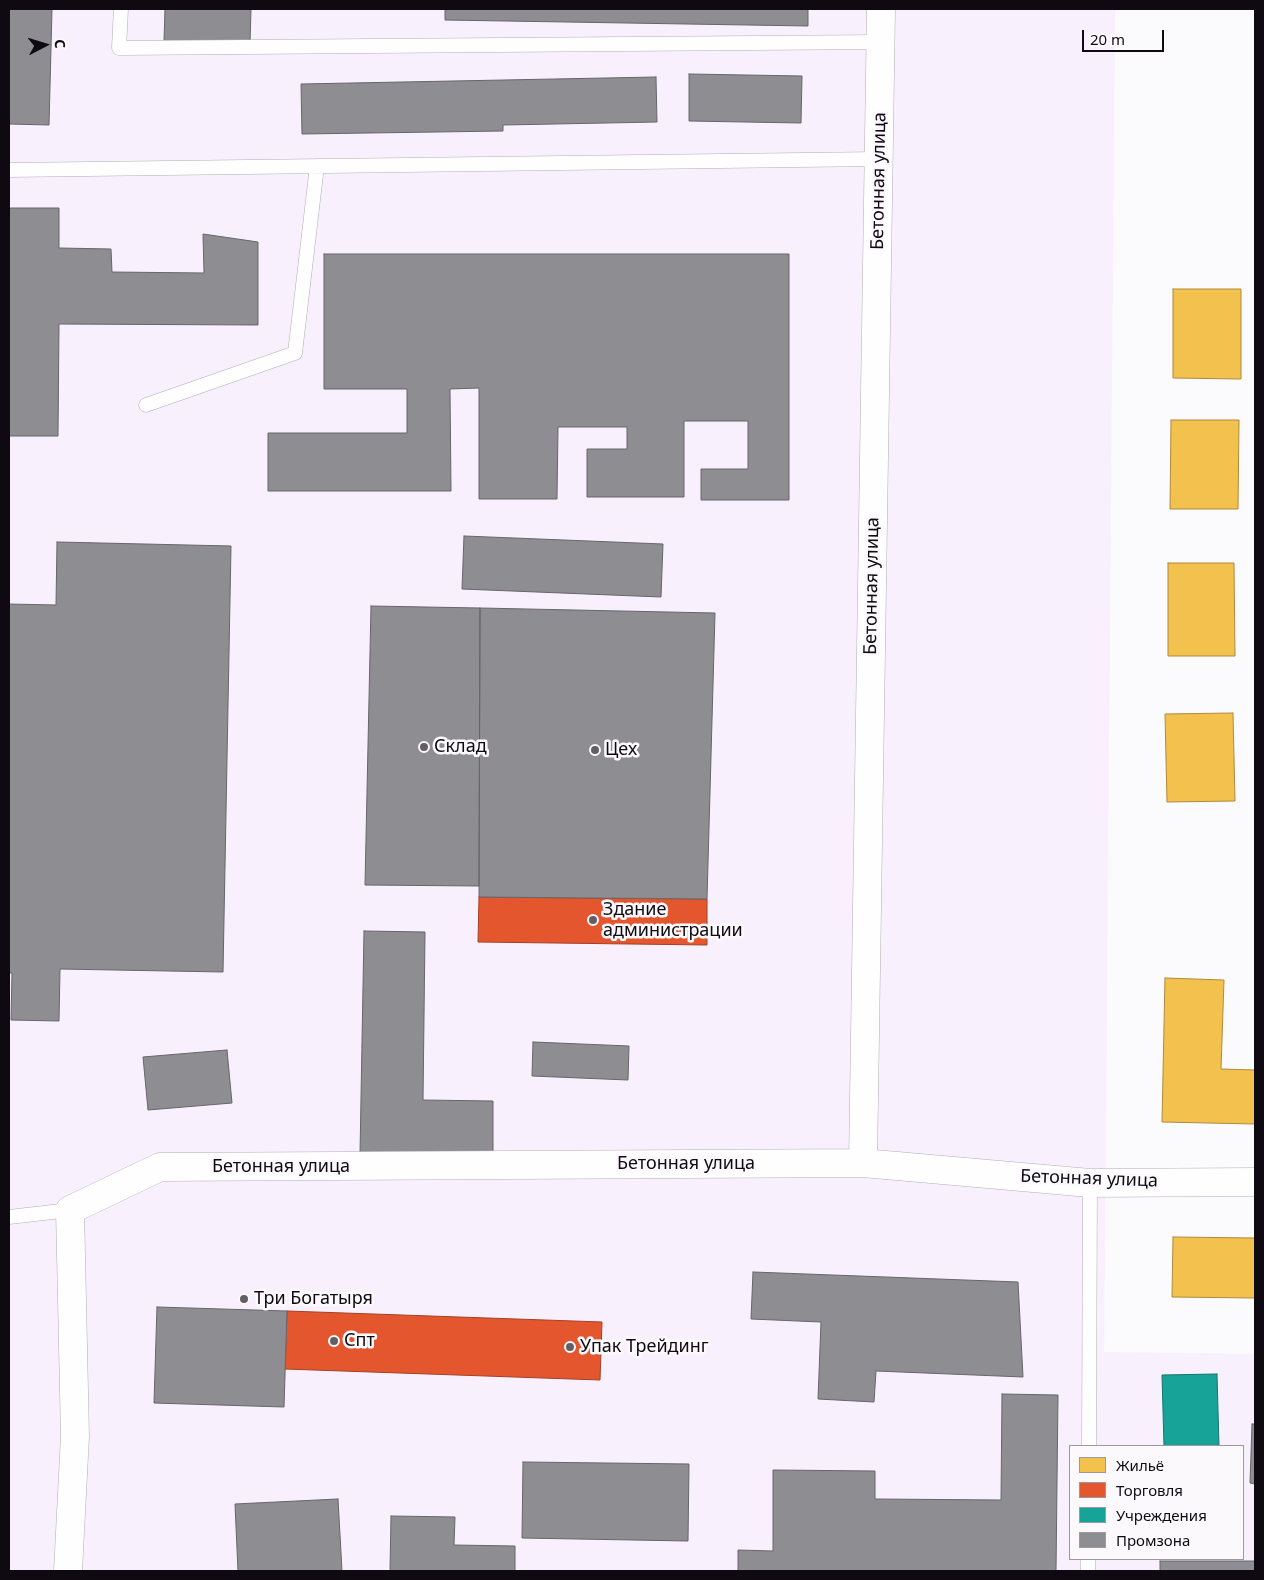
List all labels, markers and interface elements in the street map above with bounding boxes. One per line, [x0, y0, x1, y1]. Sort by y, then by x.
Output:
north arrow [20, 20, 70, 70]
scale bar [1084, 20, 1166, 52]
text: 20 m [1090, 29, 1125, 49]
text: С [51, 38, 70, 49]
street label: Бетонная улица [867, 112, 891, 250]
street label: Бетонная улица [860, 517, 884, 655]
place label: Склад [434, 736, 487, 758]
place label: Цех [605, 739, 637, 761]
marker: Склад [418, 741, 430, 753]
marker: Цех [589, 744, 601, 756]
place label: Здание администрации [603, 899, 743, 942]
marker: Здание администрации [587, 914, 599, 926]
street label: Бетонная улица [617, 1153, 755, 1175]
street label: Бетонная улица [212, 1156, 350, 1178]
street label: Бетонная улица [1020, 1166, 1158, 1192]
place label: Три Богатыря [254, 1288, 373, 1310]
marker: Три Богатыря [238, 1293, 250, 1305]
place label: Спт [344, 1330, 375, 1352]
marker: Спт [328, 1335, 340, 1347]
place label: Упак Трейдинг [580, 1336, 709, 1358]
marker: Упак Трейдинг [564, 1341, 576, 1353]
legend [1069, 1445, 1244, 1560]
text: Жильё [1116, 1455, 1164, 1475]
text: Торговля [1116, 1480, 1183, 1500]
text: Учреждения [1116, 1505, 1207, 1525]
text: Промзона [1116, 1530, 1190, 1550]

